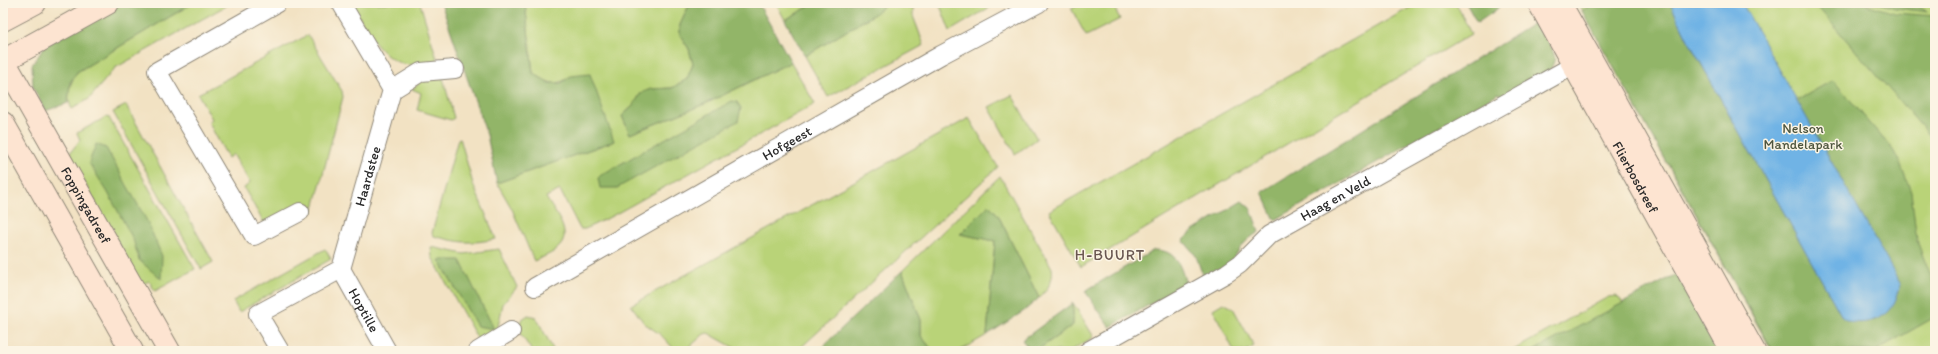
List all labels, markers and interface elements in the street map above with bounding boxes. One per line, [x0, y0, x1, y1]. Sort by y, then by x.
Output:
park label: Nelson Mandelapark [1764, 120, 1843, 153]
street label: Hofgeest [759, 123, 815, 164]
street label: Flierbosdreef [1608, 139, 1662, 217]
street label: Haardstee [351, 144, 385, 208]
street label: Foppingadreef [57, 164, 115, 247]
street label: Haag en Veld [1297, 172, 1374, 225]
district label: H-BUURT [1075, 246, 1145, 264]
street label: Hoptille [344, 285, 383, 335]

